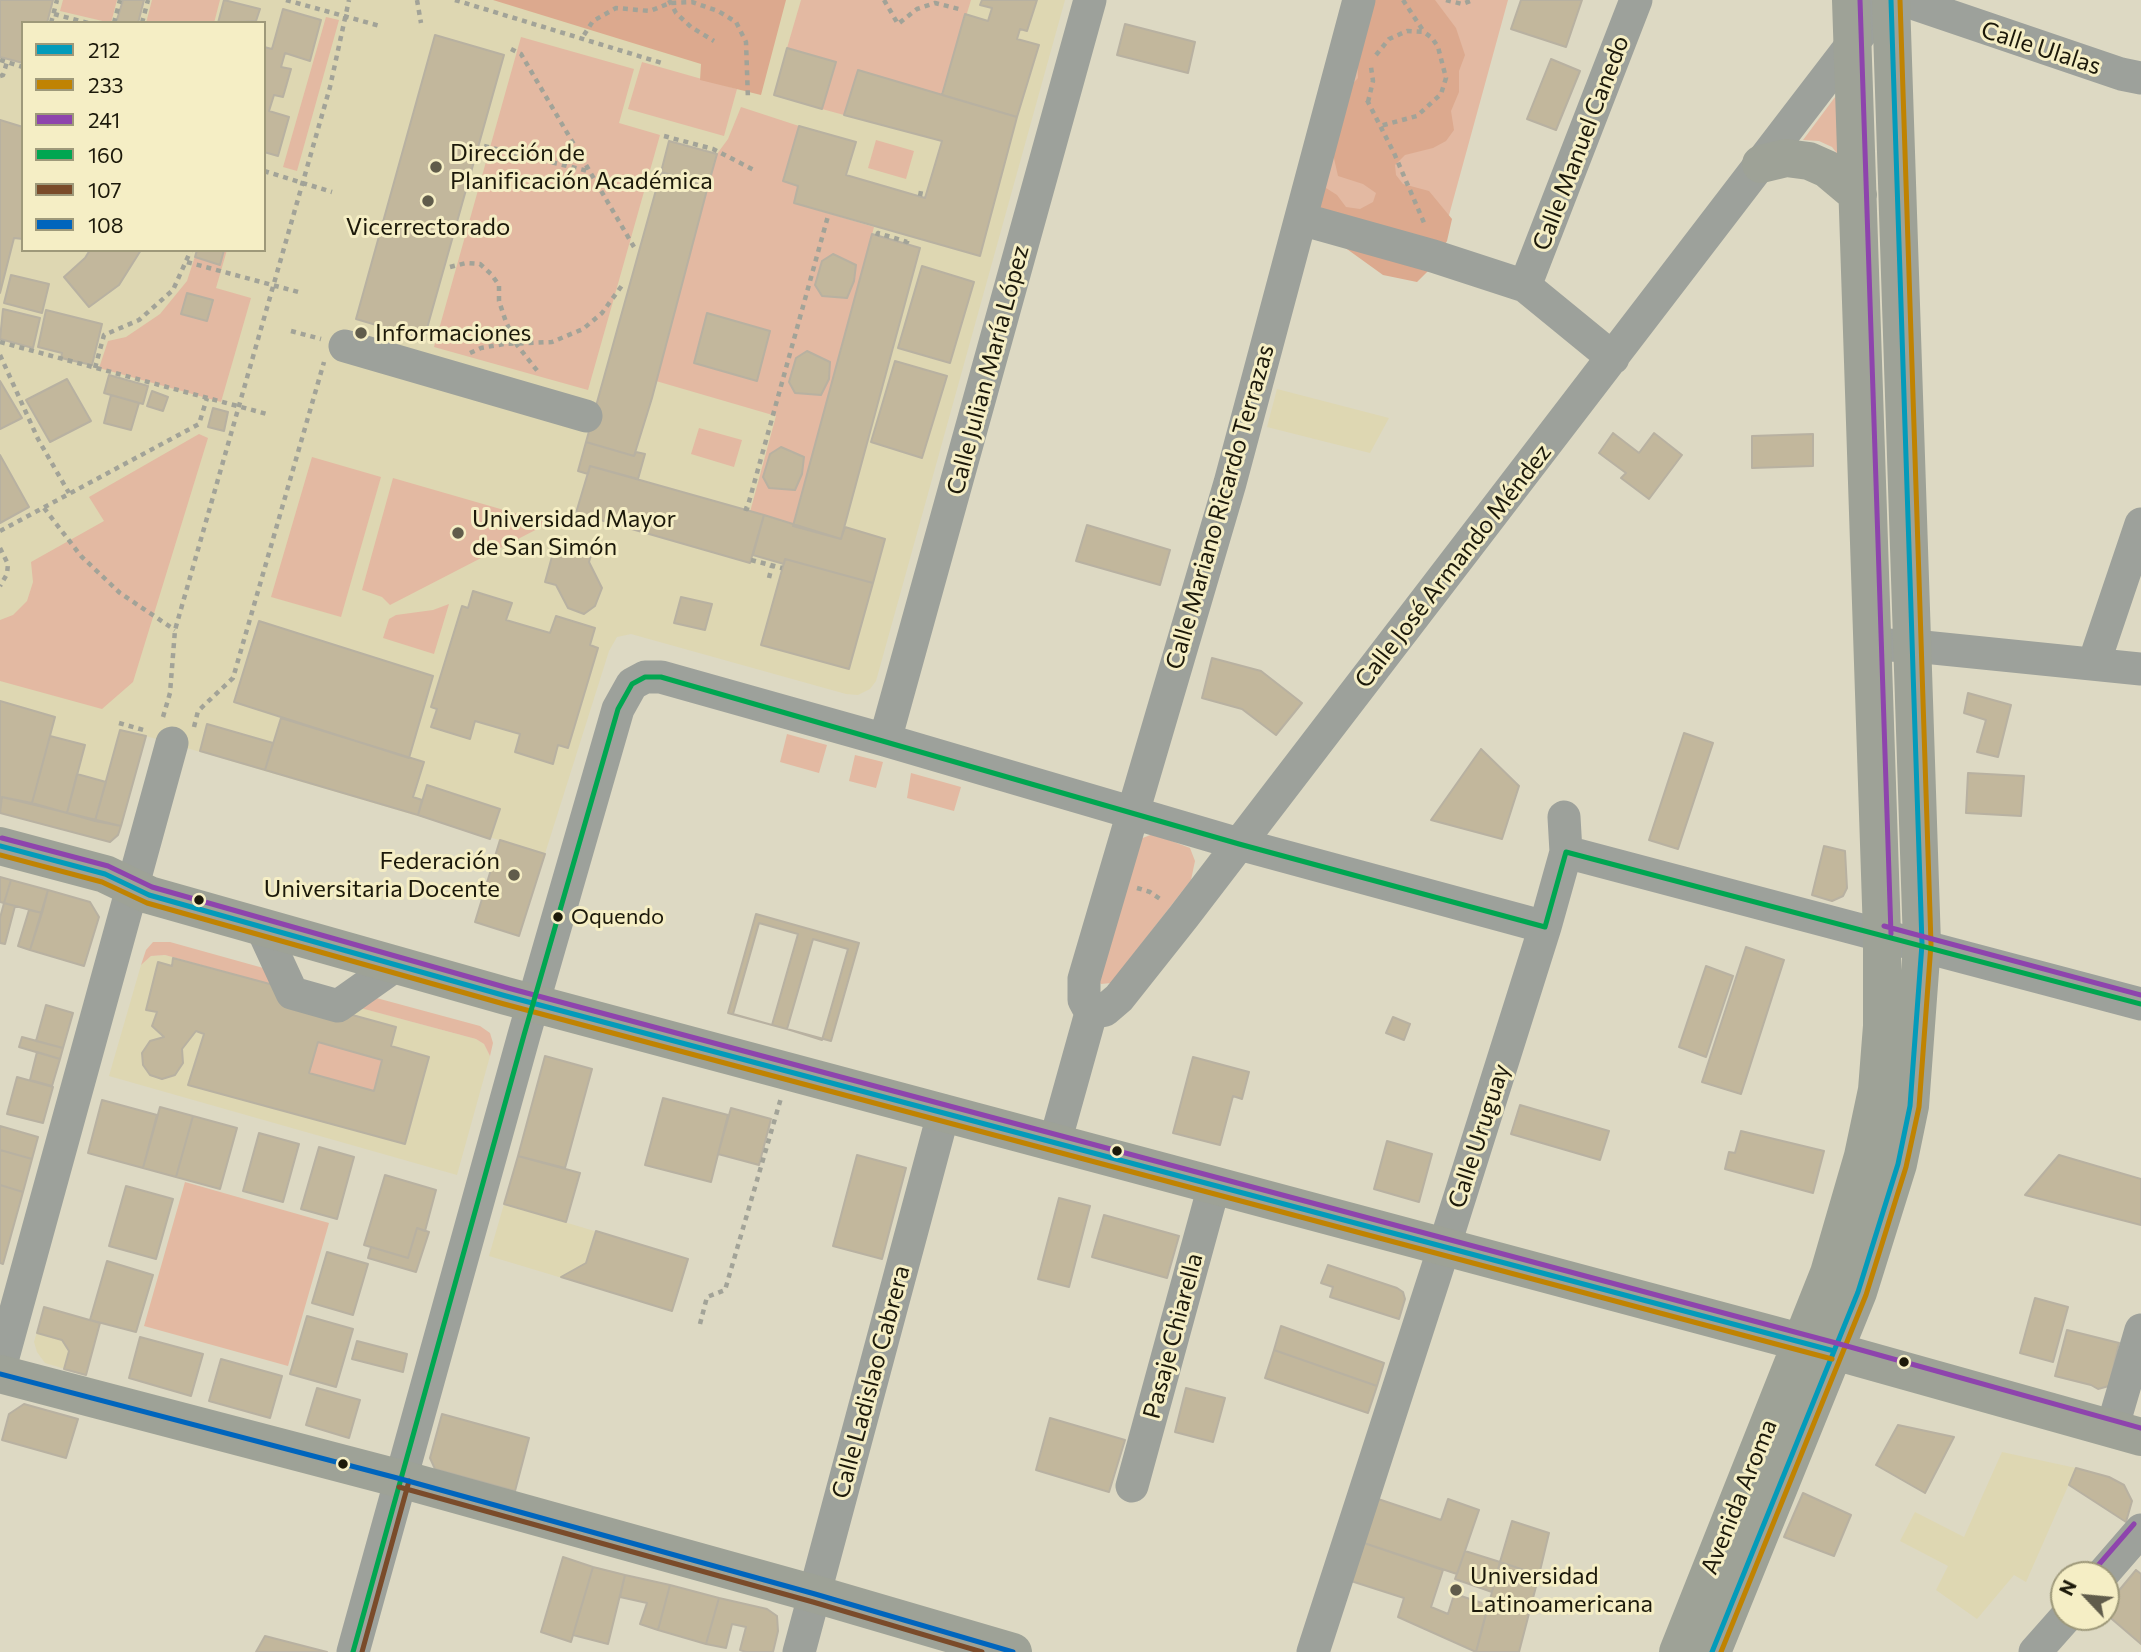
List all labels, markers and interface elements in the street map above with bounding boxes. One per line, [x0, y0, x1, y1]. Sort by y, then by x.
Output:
street label: Calle Ulalas [1977, 15, 2105, 81]
legend [21, 21, 266, 252]
street label: Calle Manuel Canedo [1527, 31, 1635, 255]
text: 212 [88, 37, 120, 62]
text: 233 [88, 72, 124, 97]
text: 241 [88, 107, 120, 132]
place label: Dirección de Planificación Académica [450, 139, 713, 195]
text: 160 [88, 142, 123, 167]
marker: Dirección de Planificación Académica [428, 159, 444, 175]
text: 107 [88, 177, 122, 202]
marker: Vicerrectorado [420, 193, 436, 209]
text: 108 [88, 212, 123, 237]
place label: Vicerrectorado [346, 213, 510, 241]
street label: Calle Julian María López [941, 242, 1035, 498]
place label: Informaciones [375, 319, 531, 347]
marker: Informaciones [353, 325, 369, 341]
street label: Calle Mariano Ricardo Terrazas [1160, 341, 1280, 673]
street label: Calle José Armando Méndez [1349, 438, 1557, 694]
place label: Universidad Mayor de San Simón [472, 505, 676, 561]
marker: Universidad Mayor de San Simón [450, 525, 466, 541]
place label: Federación Universitaria Docente [264, 847, 500, 903]
marker: Federación Universitaria Docente [506, 867, 522, 883]
unlabelled marker [192, 893, 206, 907]
place label: Oquendo [571, 904, 664, 930]
marker: Oquendo [551, 910, 565, 924]
street label: Calle Uruguay [1442, 1060, 1516, 1212]
unlabelled marker [1110, 1144, 1124, 1158]
street label: Pasaje Chiarella [1137, 1250, 1209, 1422]
street label: Calle Ladislao Cabrera [826, 1262, 916, 1502]
unlabelled marker [1897, 1355, 1911, 1369]
street label: Avenida Aroma [1695, 1415, 1783, 1579]
unlabelled marker [336, 1457, 350, 1471]
north arrow [2050, 1561, 2120, 1631]
place label: Universidad Latinoamericana [1470, 1562, 1653, 1618]
text: N [2054, 1576, 2081, 1599]
marker: Universidad Latinoamericana [1448, 1582, 1464, 1598]

